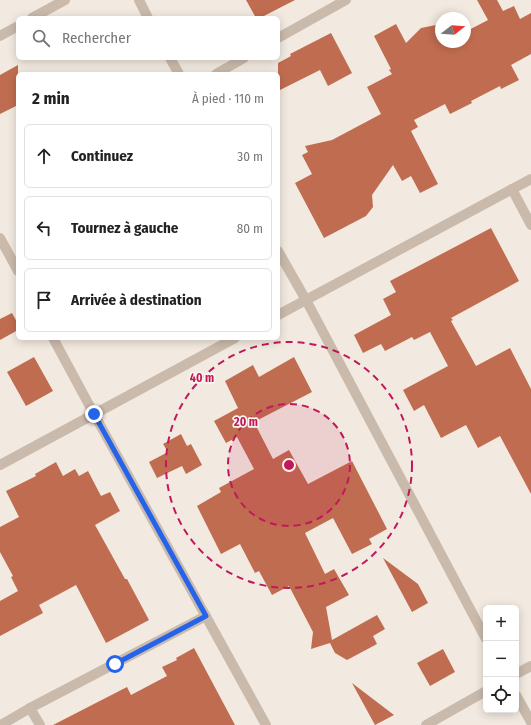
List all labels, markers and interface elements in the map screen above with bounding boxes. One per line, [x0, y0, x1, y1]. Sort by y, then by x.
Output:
north arrow [435, 12, 471, 48]
search box [16, 16, 280, 60]
icon: search [30, 27, 52, 49]
text: Rechercher [62, 29, 131, 47]
text: 2 min [32, 88, 70, 109]
text: À pied · 110 m [192, 91, 264, 106]
icon: ahead [33, 145, 55, 167]
text: Continuez [71, 147, 133, 165]
text: 30 m [237, 149, 263, 164]
icon: left [33, 217, 55, 239]
text: Tournez à gauche [71, 219, 178, 237]
text: 80 m [237, 221, 263, 236]
icon: arrive [33, 289, 55, 311]
text: Arrivée à destination [71, 291, 202, 309]
text: 40 m [190, 371, 214, 385]
route end [85, 405, 103, 423]
text: 20 m [233, 415, 258, 429]
centre of rings [282, 458, 296, 472]
map controls [483, 605, 519, 713]
button: + [483, 605, 519, 641]
button: − [483, 641, 519, 677]
route start [106, 655, 124, 673]
button: locate [483, 677, 519, 713]

